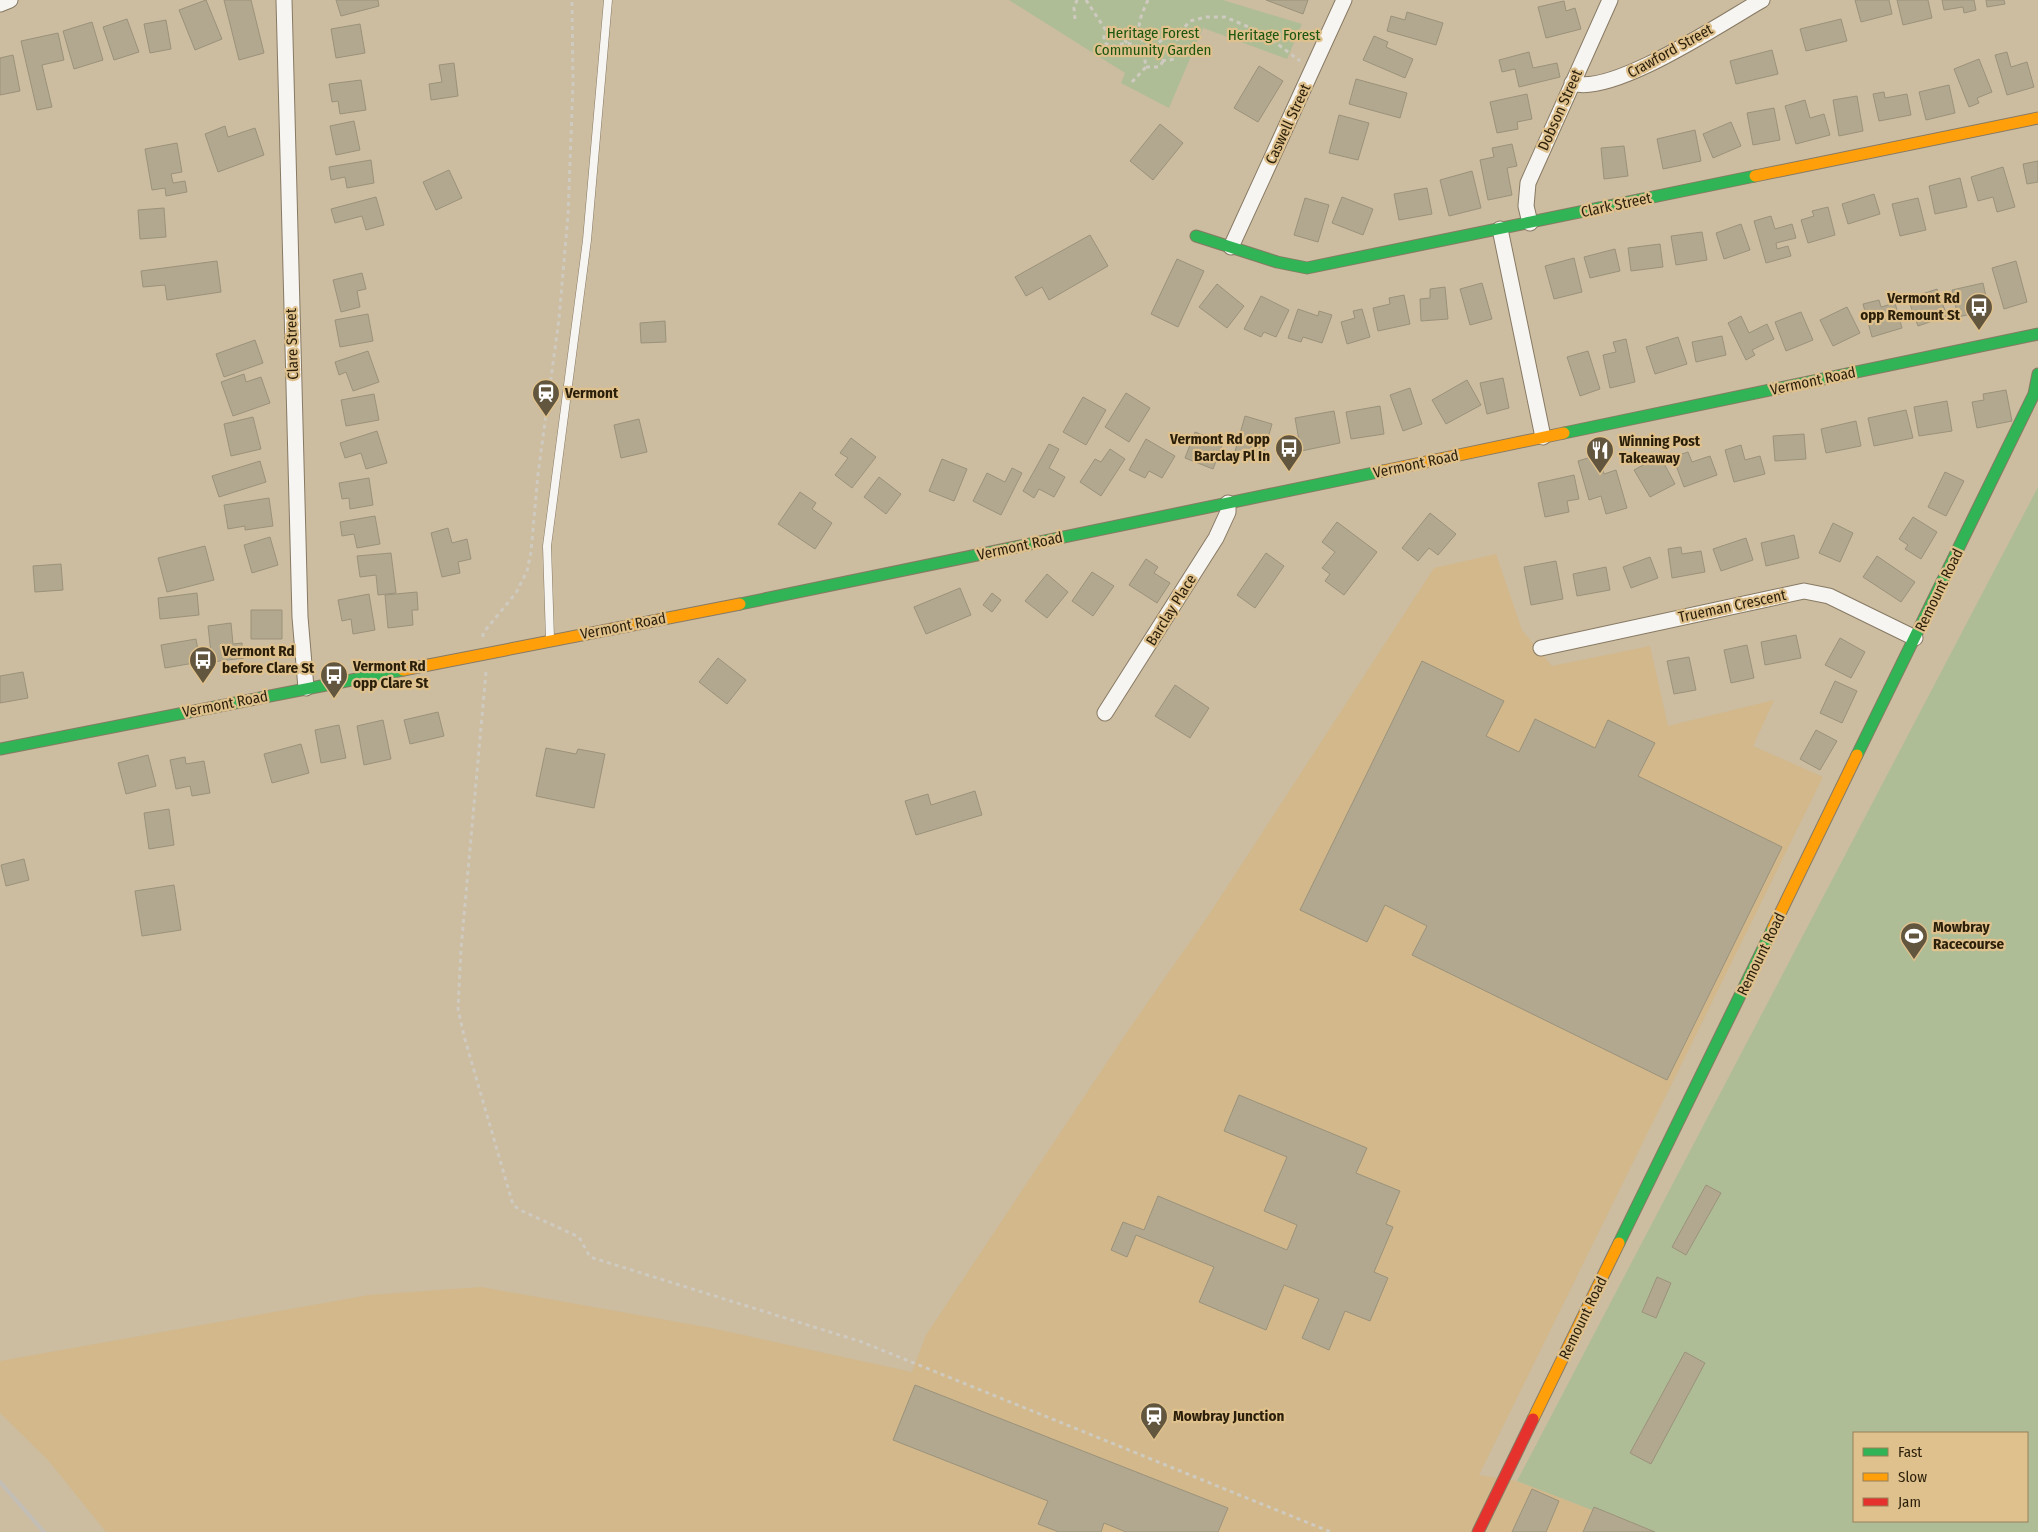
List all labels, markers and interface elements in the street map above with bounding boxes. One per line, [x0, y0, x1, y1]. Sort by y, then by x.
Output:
street label: Crawford Street [1624, 20, 1716, 82]
park label: Heritage Forest Community Garden [1094, 24, 1212, 59]
park label: Heritage Forest [1228, 26, 1320, 44]
street label: Dobson Street [1534, 66, 1586, 153]
street label: Caswell Street [1262, 81, 1314, 167]
street label: Clark Street [1579, 189, 1653, 221]
place label: Vermont Rd opp Remount St [1860, 289, 1961, 324]
bus stop icon: Vermont Rd opp Remount St [1964, 292, 1994, 331]
street label: Clare Street [282, 308, 302, 380]
street label: Vermont Road [1769, 363, 1857, 399]
station icon: Vermont [531, 378, 561, 417]
place label: Vermont [564, 384, 619, 402]
place label: Vermont Rd opp Barclay Pl In [1169, 430, 1270, 465]
place label: Winning Post Takeaway [1619, 432, 1701, 467]
bus stop icon: Vermont Rd opp Barclay Pl In [1274, 433, 1304, 472]
restaurant icon: Winning Post Takeaway [1585, 435, 1615, 474]
street label: Vermont Road [1372, 446, 1460, 482]
street label: Vermont Road [976, 528, 1064, 564]
street label: Remount Road [1911, 546, 1967, 634]
street label: Barclay Place [1142, 571, 1200, 649]
street label: Trueman Crescent [1676, 586, 1788, 626]
street label: Vermont Road [579, 609, 667, 643]
place label: Vermont Rd before Clare St [221, 642, 315, 677]
bus stop icon: Vermont Rd before Clare St [188, 645, 218, 684]
place label: Vermont Rd opp Clare St [352, 657, 429, 692]
bus stop icon: Vermont Rd opp Clare St [319, 660, 349, 699]
street label: Vermont Road [181, 687, 269, 721]
street label: Remount Road [1733, 910, 1789, 998]
place label: Mowbray Racecourse [1933, 918, 2005, 953]
sports icon: Mowbray Racecourse [1899, 921, 1929, 960]
street label: Remount Road [1555, 1274, 1611, 1362]
station icon: Mowbray Junction [1139, 1401, 1169, 1440]
place label: Mowbray Junction [1173, 1407, 1285, 1425]
legend [1853, 1432, 2028, 1522]
text: Fast [1898, 1443, 1922, 1461]
text: Slow [1898, 1468, 1927, 1486]
text: Jam [1898, 1493, 1921, 1511]

